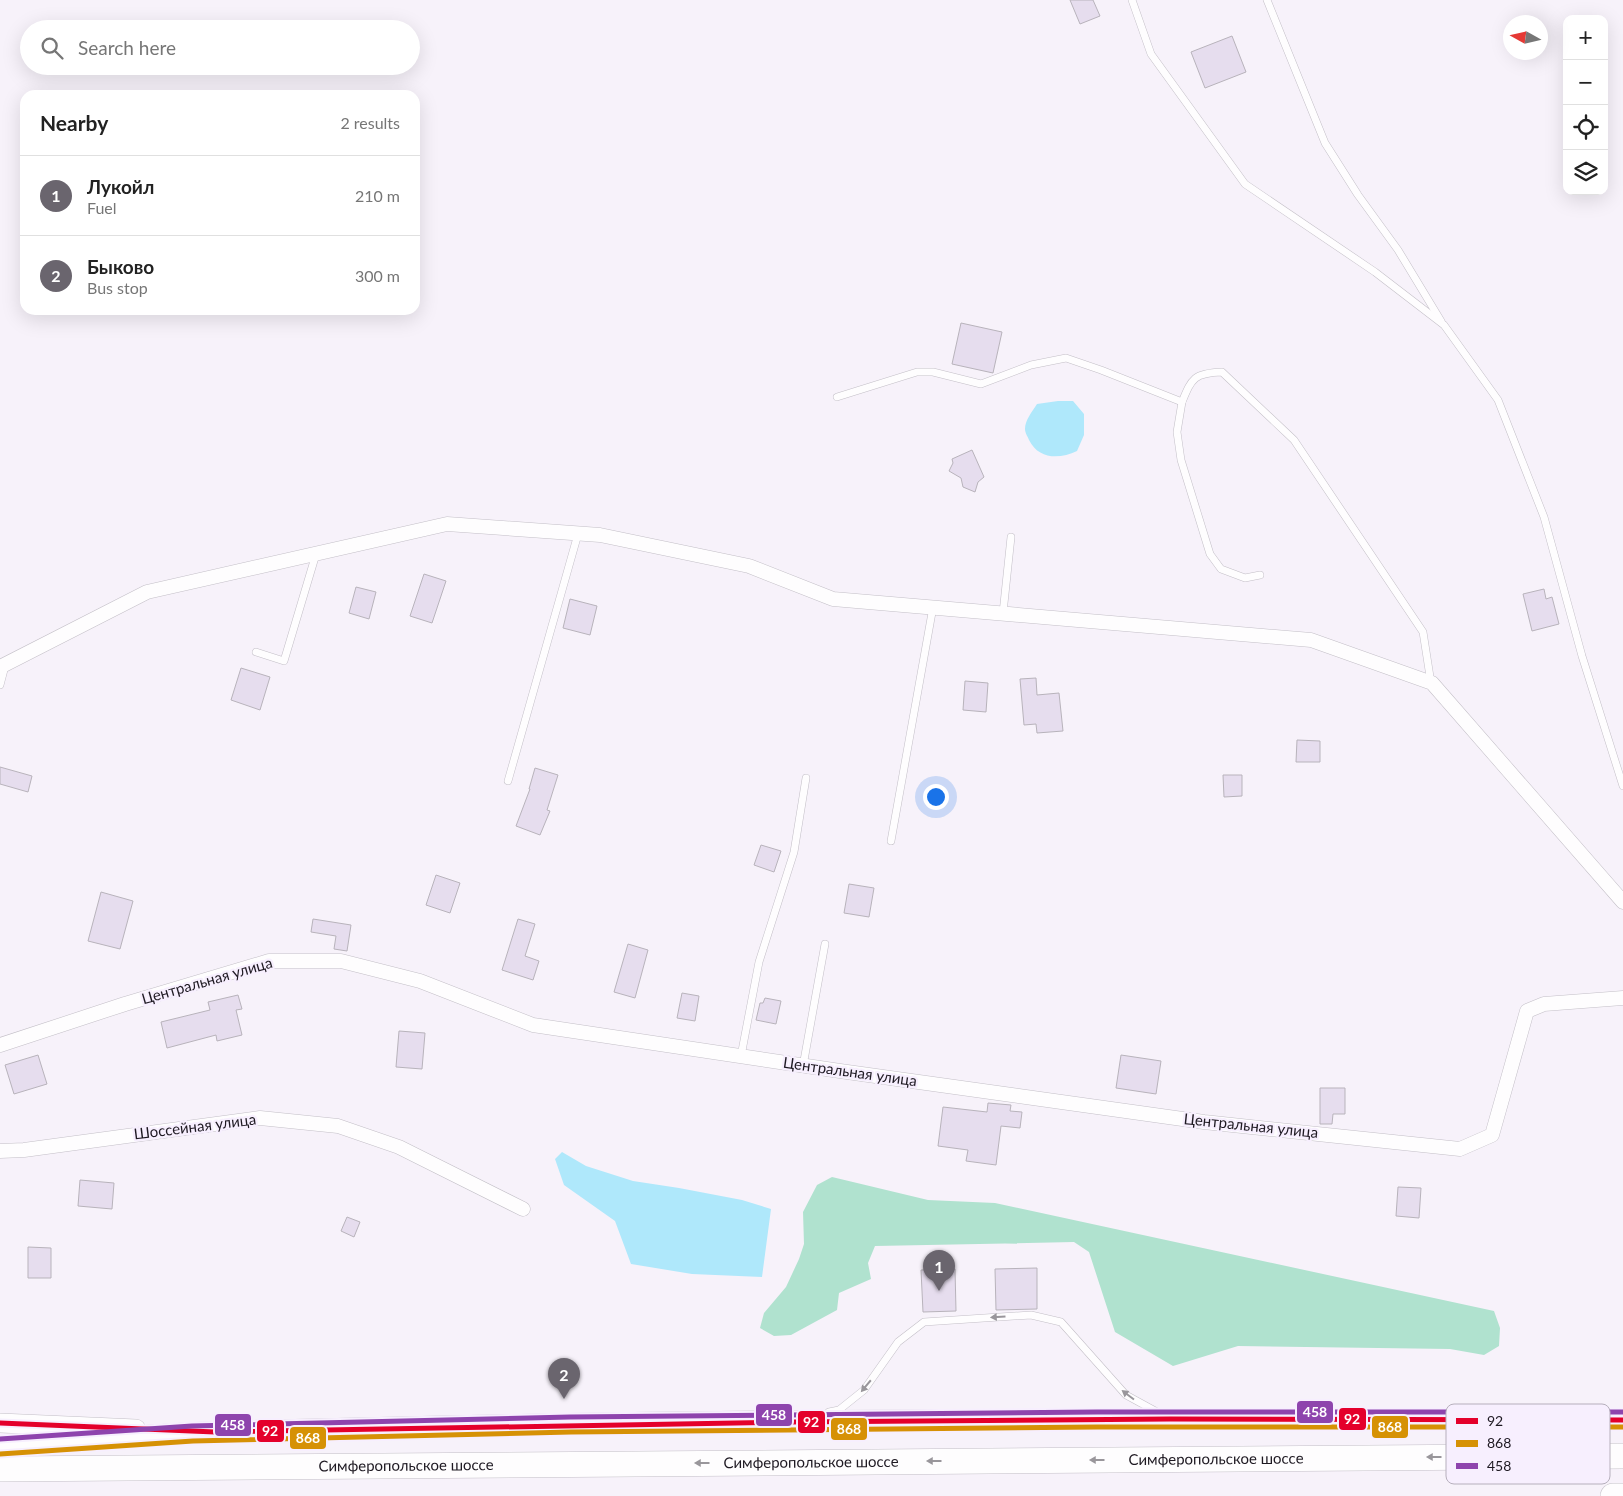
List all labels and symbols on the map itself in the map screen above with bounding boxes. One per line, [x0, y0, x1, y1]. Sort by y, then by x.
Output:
north arrow [1503, 15, 1548, 60]
your location [923, 784, 949, 810]
street label: Центральная улица [139, 953, 274, 1007]
street label: Центральная улица [782, 1053, 918, 1089]
street label: Центральная улица [1183, 1109, 1319, 1141]
street label: Шоссейная улица [133, 1110, 257, 1142]
pin: 1 [923, 1250, 955, 1291]
one-way arrow [990, 1314, 1006, 1322]
pin: 2 [548, 1358, 580, 1399]
one-way arrow [860, 1380, 871, 1393]
one-way arrow [1122, 1389, 1135, 1400]
line badge: 458 [1296, 1400, 1334, 1424]
line badge: 458 [755, 1403, 793, 1427]
text: 458 [1303, 1403, 1327, 1420]
legend [1446, 1404, 1610, 1484]
text: 458 [762, 1406, 786, 1423]
line badge: 92 [1338, 1407, 1367, 1431]
line badge: 92 [797, 1410, 826, 1434]
text: 92 [1344, 1410, 1360, 1427]
text: 92 [1487, 1412, 1503, 1429]
line badge: 458 [214, 1413, 252, 1437]
text: 92 [803, 1413, 819, 1430]
line badge: 868 [1371, 1415, 1409, 1439]
text: 458 [221, 1416, 245, 1433]
line badge: 868 [830, 1417, 868, 1441]
text: 868 [1378, 1418, 1402, 1435]
line badge: 92 [256, 1419, 285, 1443]
text: 868 [837, 1420, 861, 1437]
text: 92 [262, 1422, 278, 1439]
line badge: 868 [289, 1426, 327, 1450]
text: 868 [296, 1429, 320, 1446]
text: 868 [1487, 1434, 1511, 1451]
street label: Симферопольское шоссе [1128, 1449, 1304, 1468]
street label: Симферопольское шоссе [723, 1452, 899, 1471]
one-way arrow [1426, 1453, 1442, 1461]
street label: Симферопольское шоссе [318, 1455, 494, 1474]
one-way arrow [1089, 1456, 1105, 1464]
one-way arrow [926, 1457, 942, 1465]
text: 458 [1487, 1457, 1511, 1474]
one-way arrow [694, 1459, 710, 1467]

